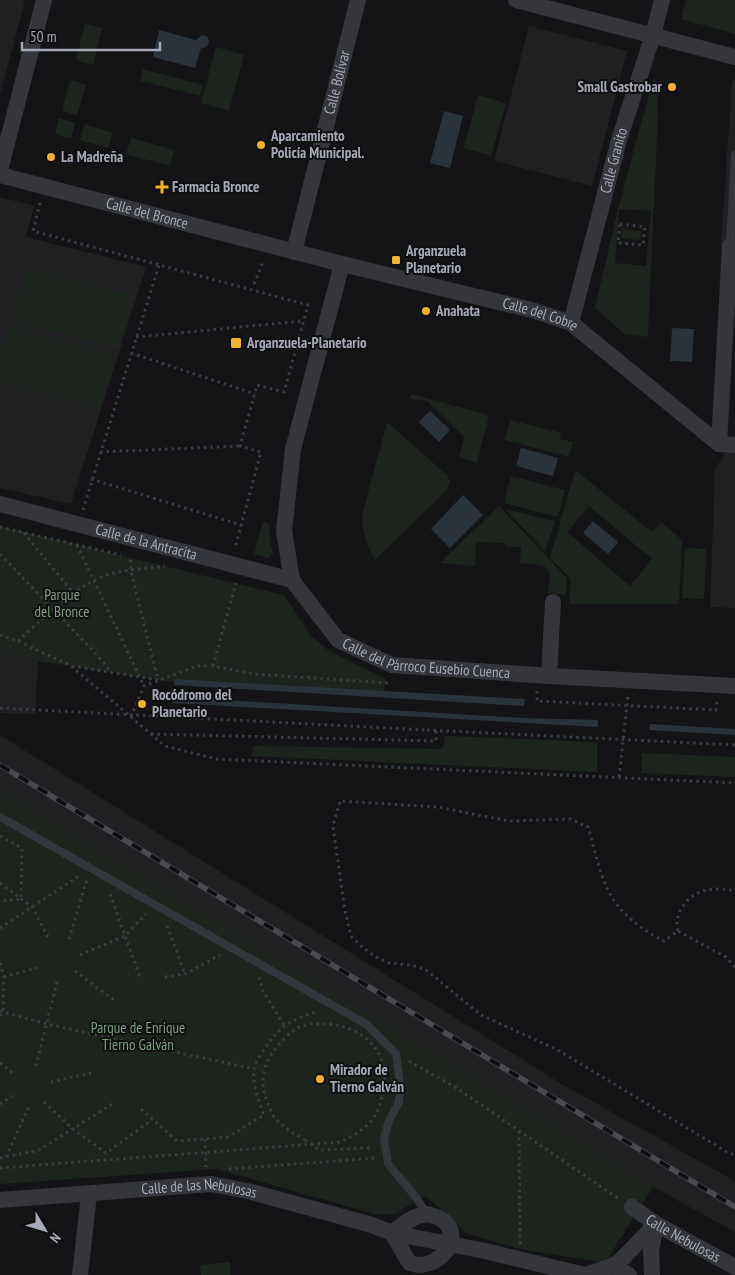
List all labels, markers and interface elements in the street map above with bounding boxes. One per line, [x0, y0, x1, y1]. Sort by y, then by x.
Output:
scale bar [22, 20, 160, 52]
text: 50 m [30, 27, 56, 46]
street label: Calle Bolívar [319, 47, 354, 116]
place label: Small Gastrobar [577, 77, 663, 96]
marker: Small Gastrobar [666, 81, 678, 93]
street label: Calle Granito [595, 125, 631, 195]
place label: Aparcamiento Policía Municipal. [270, 126, 364, 162]
marker: Aparcamiento Policía Municipal. [255, 139, 267, 151]
place label: La Madreña [61, 147, 123, 166]
marker: La Madreña [45, 151, 57, 163]
place label: Farmacia Bronce [172, 177, 260, 196]
marker: Farmacia Bronce [156, 181, 168, 193]
street label: Calle del Bronce [104, 193, 190, 233]
place label: Arganzuela Planetario [405, 241, 466, 277]
marker: Arganzuela Planetario [390, 254, 402, 266]
street label: Calle del Cobre [501, 293, 583, 334]
place label: Anahata [435, 301, 480, 320]
marker: Anahata [420, 305, 432, 317]
place label: Arganzuela-Planetario [246, 333, 367, 352]
marker: Arganzuela-Planetario [229, 336, 243, 350]
street label: Calle de la Antracita [94, 519, 199, 564]
park label: Parque del Bronce [35, 585, 89, 621]
street label: Calle del Párroco Eusebio Cuenca [340, 633, 511, 682]
place label: Rocódromo del Planetario [152, 685, 232, 721]
marker: Rocódromo del Planetario [136, 698, 148, 710]
park label: Parque de Enrique Tierno Galván [91, 1018, 185, 1054]
place label: Mirador de Tierno Galván [330, 1060, 404, 1096]
marker: Mirador de Tierno Galván [314, 1073, 326, 1085]
street label: Calle de las Nebulosas [141, 1174, 259, 1202]
north arrow [20, 1205, 70, 1255]
street label: Calle Nebulosas [642, 1210, 724, 1266]
text: N [46, 1229, 65, 1247]

